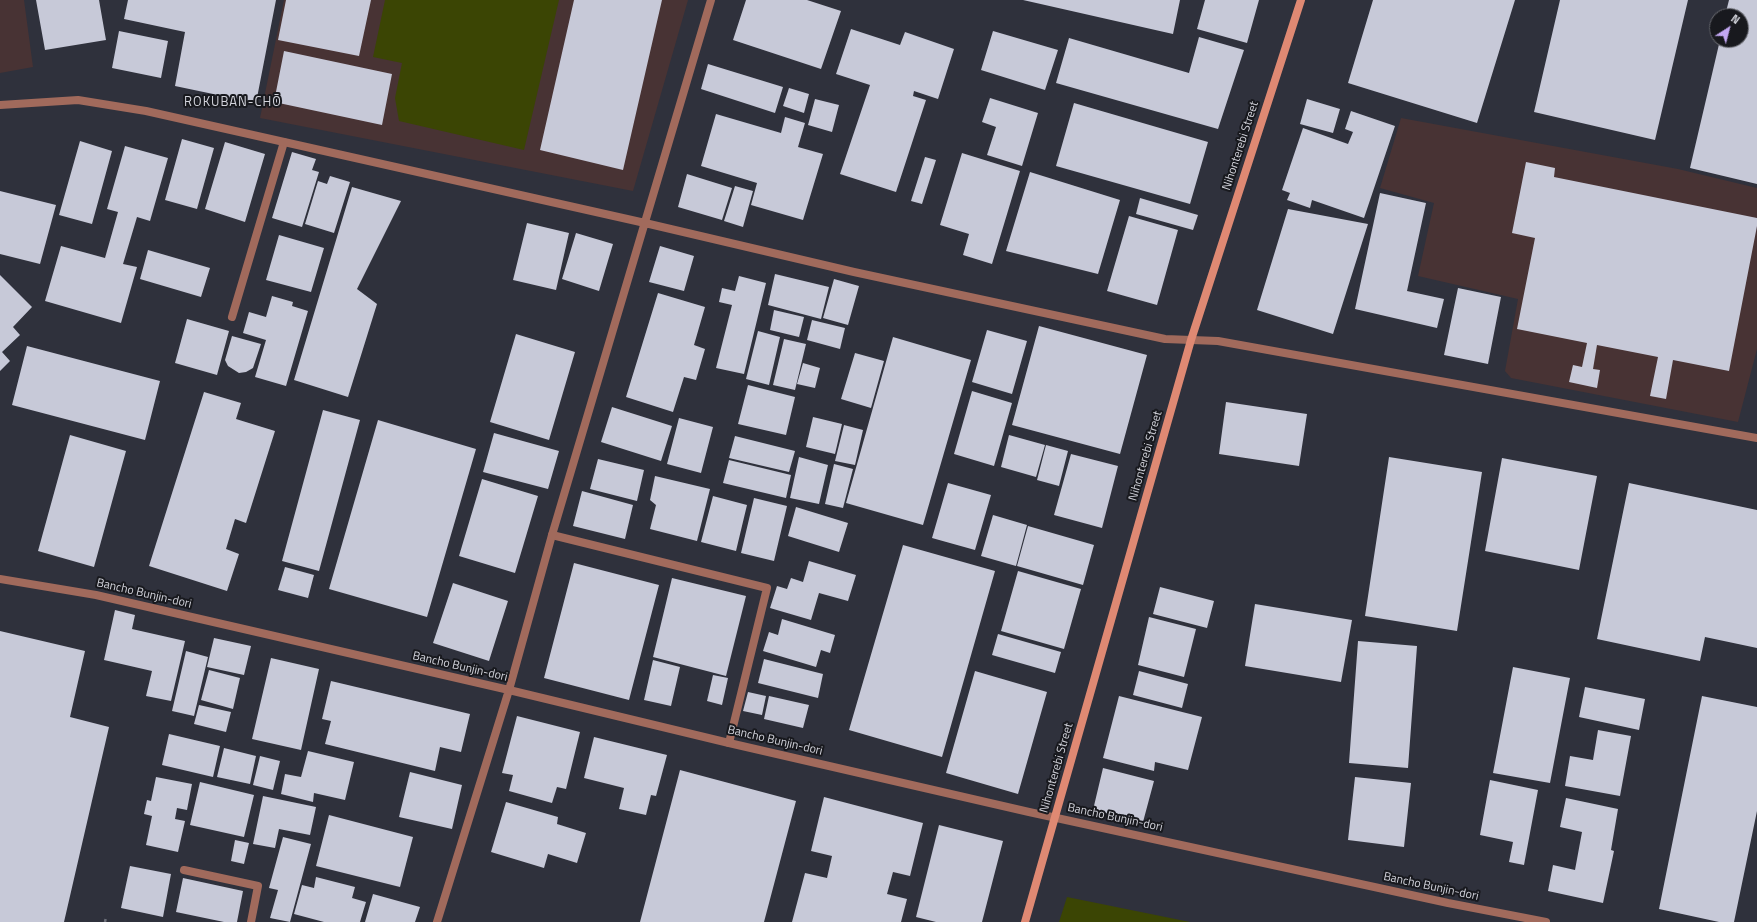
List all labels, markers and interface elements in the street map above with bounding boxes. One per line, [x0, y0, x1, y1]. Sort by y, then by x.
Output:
north arrow [1709, 8, 1749, 48]
text: N [1728, 10, 1743, 28]
district label: ROKUBAN-CHŌ [184, 95, 282, 111]
street label: Nihonterebi Street [1220, 100, 1262, 192]
street label: Nihonterebi Street [1126, 409, 1166, 503]
street label: Bancho Bunjin-dori [95, 576, 193, 612]
street label: Bancho Bunjin-dori [411, 649, 509, 685]
street label: Nihonterebi Street [1037, 721, 1077, 815]
street label: Bancho Bunjin-dori [726, 723, 824, 759]
street label: Bancho Bunjin-dori [1066, 801, 1164, 835]
street label: Bancho Bunjin-dori [1382, 870, 1480, 904]

